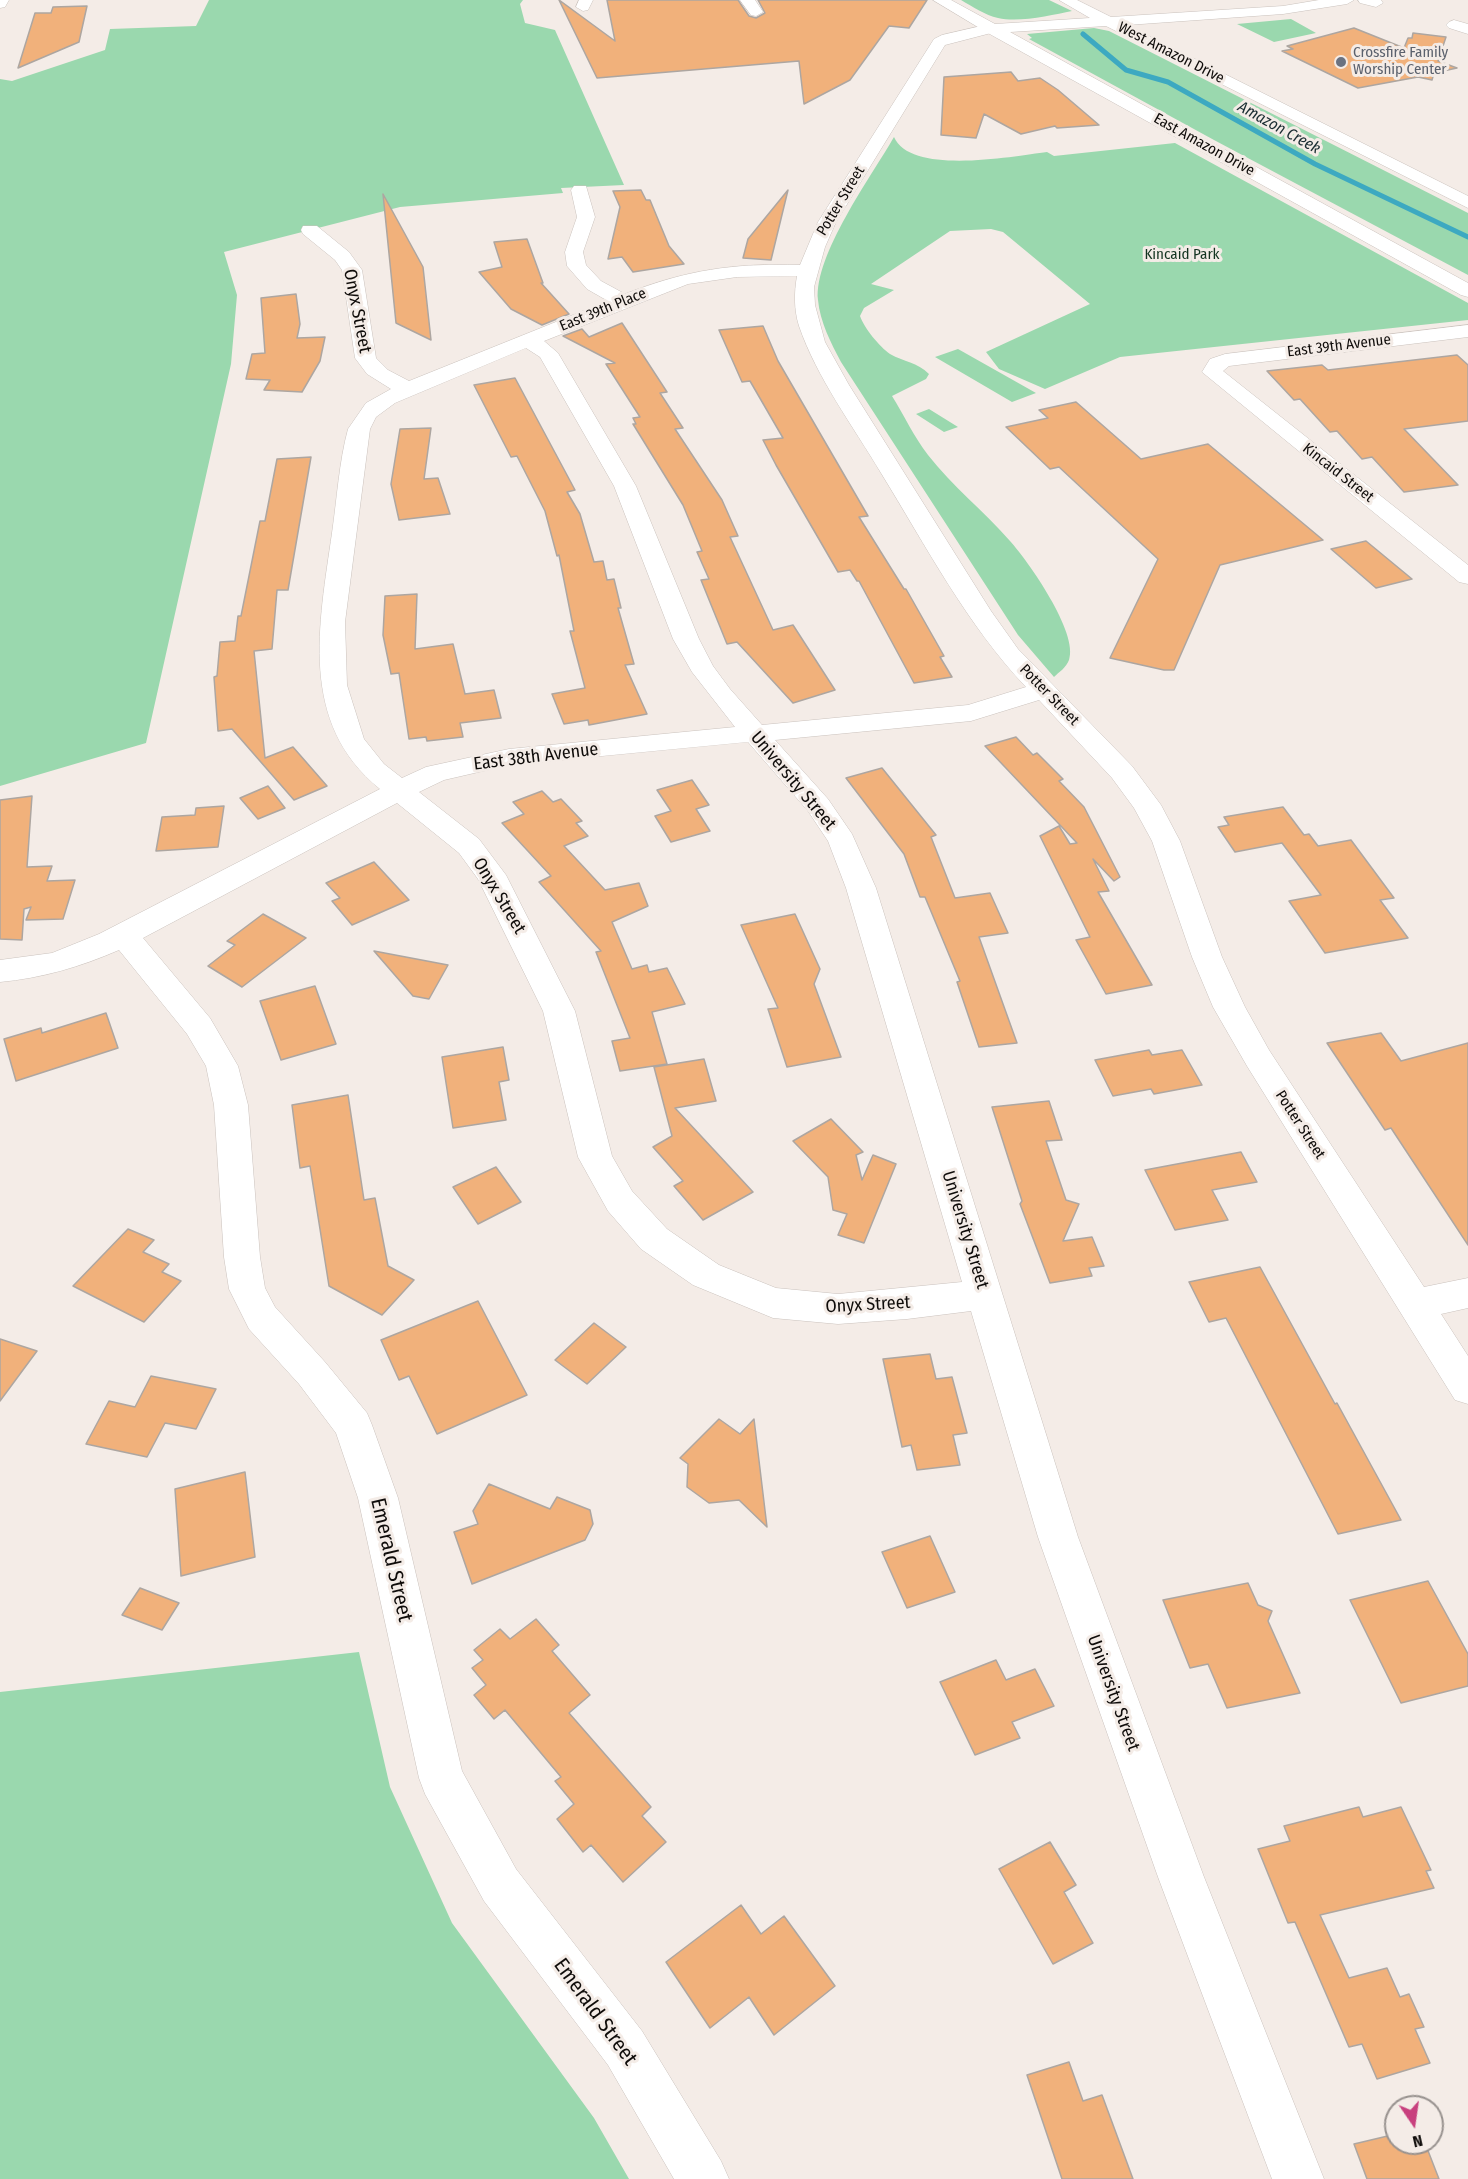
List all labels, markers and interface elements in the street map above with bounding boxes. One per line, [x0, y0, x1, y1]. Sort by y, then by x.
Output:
street label: West Amazon Drive [1115, 18, 1227, 88]
place label: Crossfire Family Worship Center [1353, 44, 1448, 79]
marker: Crossfire Family Worship Center [1334, 55, 1348, 69]
water label: Amazon Creek [1234, 97, 1324, 159]
street label: East Amazon Drive [1150, 110, 1258, 180]
street label: Potter Street [813, 163, 869, 239]
park label: Kincaid Park [1144, 246, 1220, 264]
street label: Onyx Street [338, 267, 376, 355]
street label: East 39th Place [557, 284, 649, 336]
street label: East 39th Avenue [1286, 331, 1392, 361]
street label: Kincaid Street [1299, 440, 1377, 506]
street label: Potter Street [1015, 661, 1083, 729]
street label: University Street [746, 727, 840, 835]
street label: East 38th Avenue [472, 739, 600, 775]
street label: Onyx Street [468, 854, 530, 938]
street label: Potter Street [1271, 1087, 1329, 1163]
street label: University Street [937, 1168, 993, 1292]
street label: Onyx Street [825, 1292, 911, 1318]
street label: Emerald Street [365, 1496, 417, 1624]
street label: University Street [1082, 1632, 1144, 1754]
street label: Emerald Street [548, 1954, 642, 2070]
north arrow [1384, 2095, 1444, 2155]
text: N [1411, 2131, 1425, 2151]

